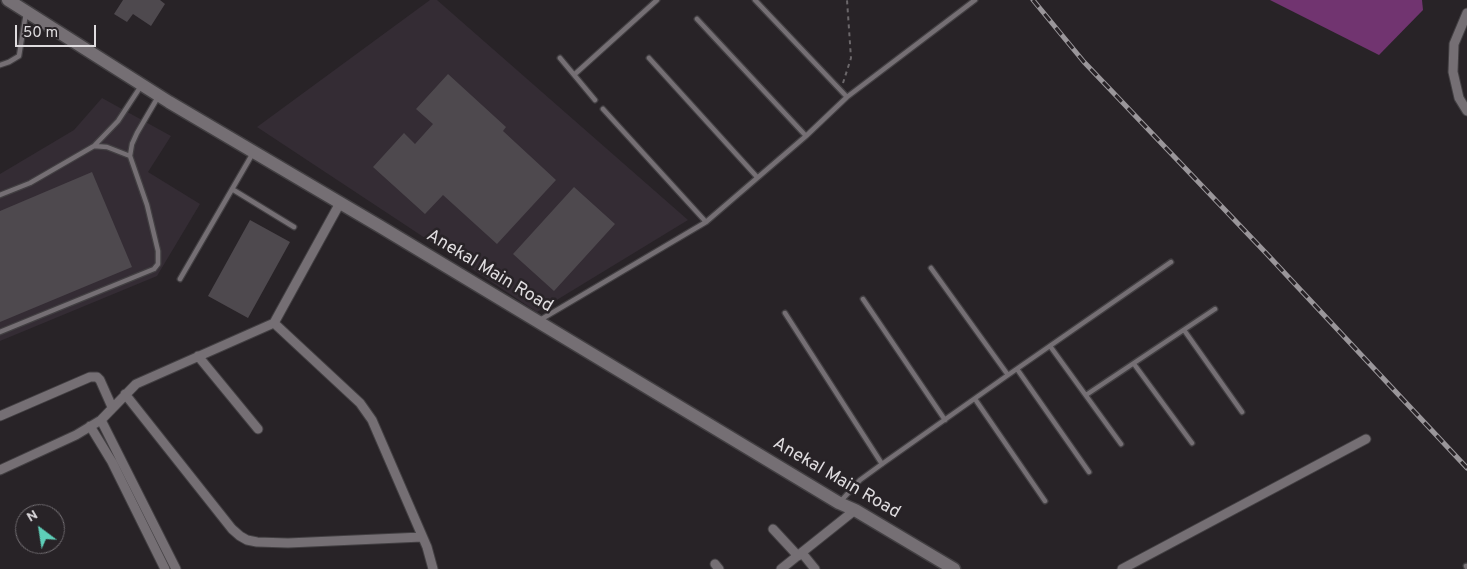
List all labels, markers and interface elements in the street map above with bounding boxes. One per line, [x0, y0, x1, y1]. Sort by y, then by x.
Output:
scale bar [18, 15, 99, 47]
text: 50 m [23, 24, 58, 43]
street label: Anekal Main Road [422, 226, 556, 318]
street label: Anekal Main Road [768, 434, 904, 524]
north arrow [15, 504, 65, 554]
text: N [24, 507, 41, 526]

